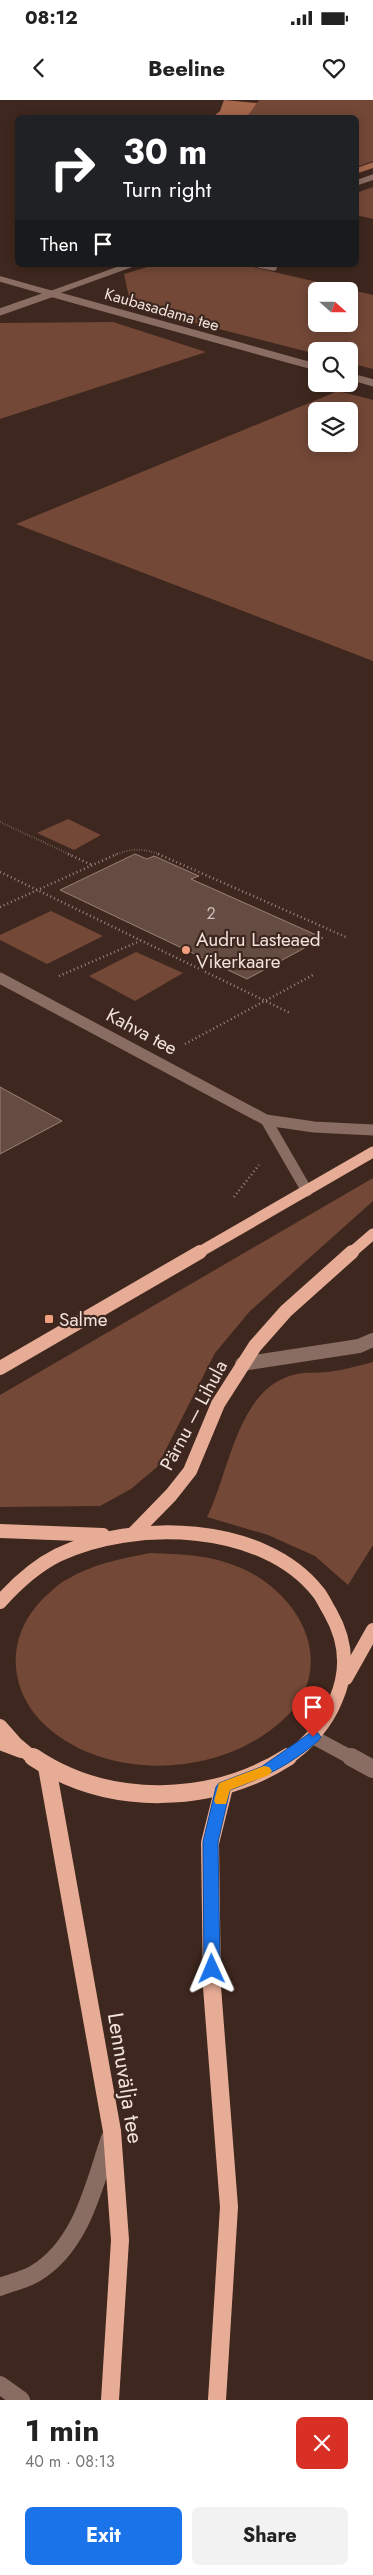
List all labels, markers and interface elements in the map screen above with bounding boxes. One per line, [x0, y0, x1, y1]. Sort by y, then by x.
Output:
text: 08:12 [25, 4, 78, 31]
text: Beeline [148, 52, 225, 84]
icon: back [25, 54, 53, 82]
icon: heart [320, 54, 348, 82]
text: 30 m [123, 127, 207, 177]
icon: right [40, 135, 105, 200]
text: Turn right [123, 173, 211, 205]
icon: arrive [89, 230, 117, 258]
text: Then [40, 231, 79, 258]
street label: Kaubasadama tee [102, 282, 222, 337]
north arrow [308, 282, 358, 332]
map controls [308, 282, 358, 452]
button: search [308, 342, 358, 392]
button: layers [308, 402, 358, 452]
house number: 2 [206, 902, 216, 925]
place label: Audru Lasteaed Vikerkaare [196, 926, 321, 975]
marker: Audru Lasteaed Vikerkaare [180, 944, 192, 956]
street label: Kahva tee [101, 1001, 182, 1062]
place label: Salme [59, 1306, 108, 1333]
marker: Salme [43, 1313, 55, 1325]
street label: Pärnu — Lihula [153, 1355, 234, 1475]
pin [292, 1686, 334, 1737]
icon: arrive [299, 1693, 327, 1721]
position arrow [185, 1942, 237, 1994]
street label: Lennuvälja tee [100, 2010, 152, 2146]
text: 1 min [25, 2409, 99, 2452]
button: close [296, 2417, 348, 2469]
text: 40 m · 08:13 [25, 2450, 115, 2473]
button: Exit [25, 2507, 182, 2565]
button: Share [192, 2507, 348, 2565]

